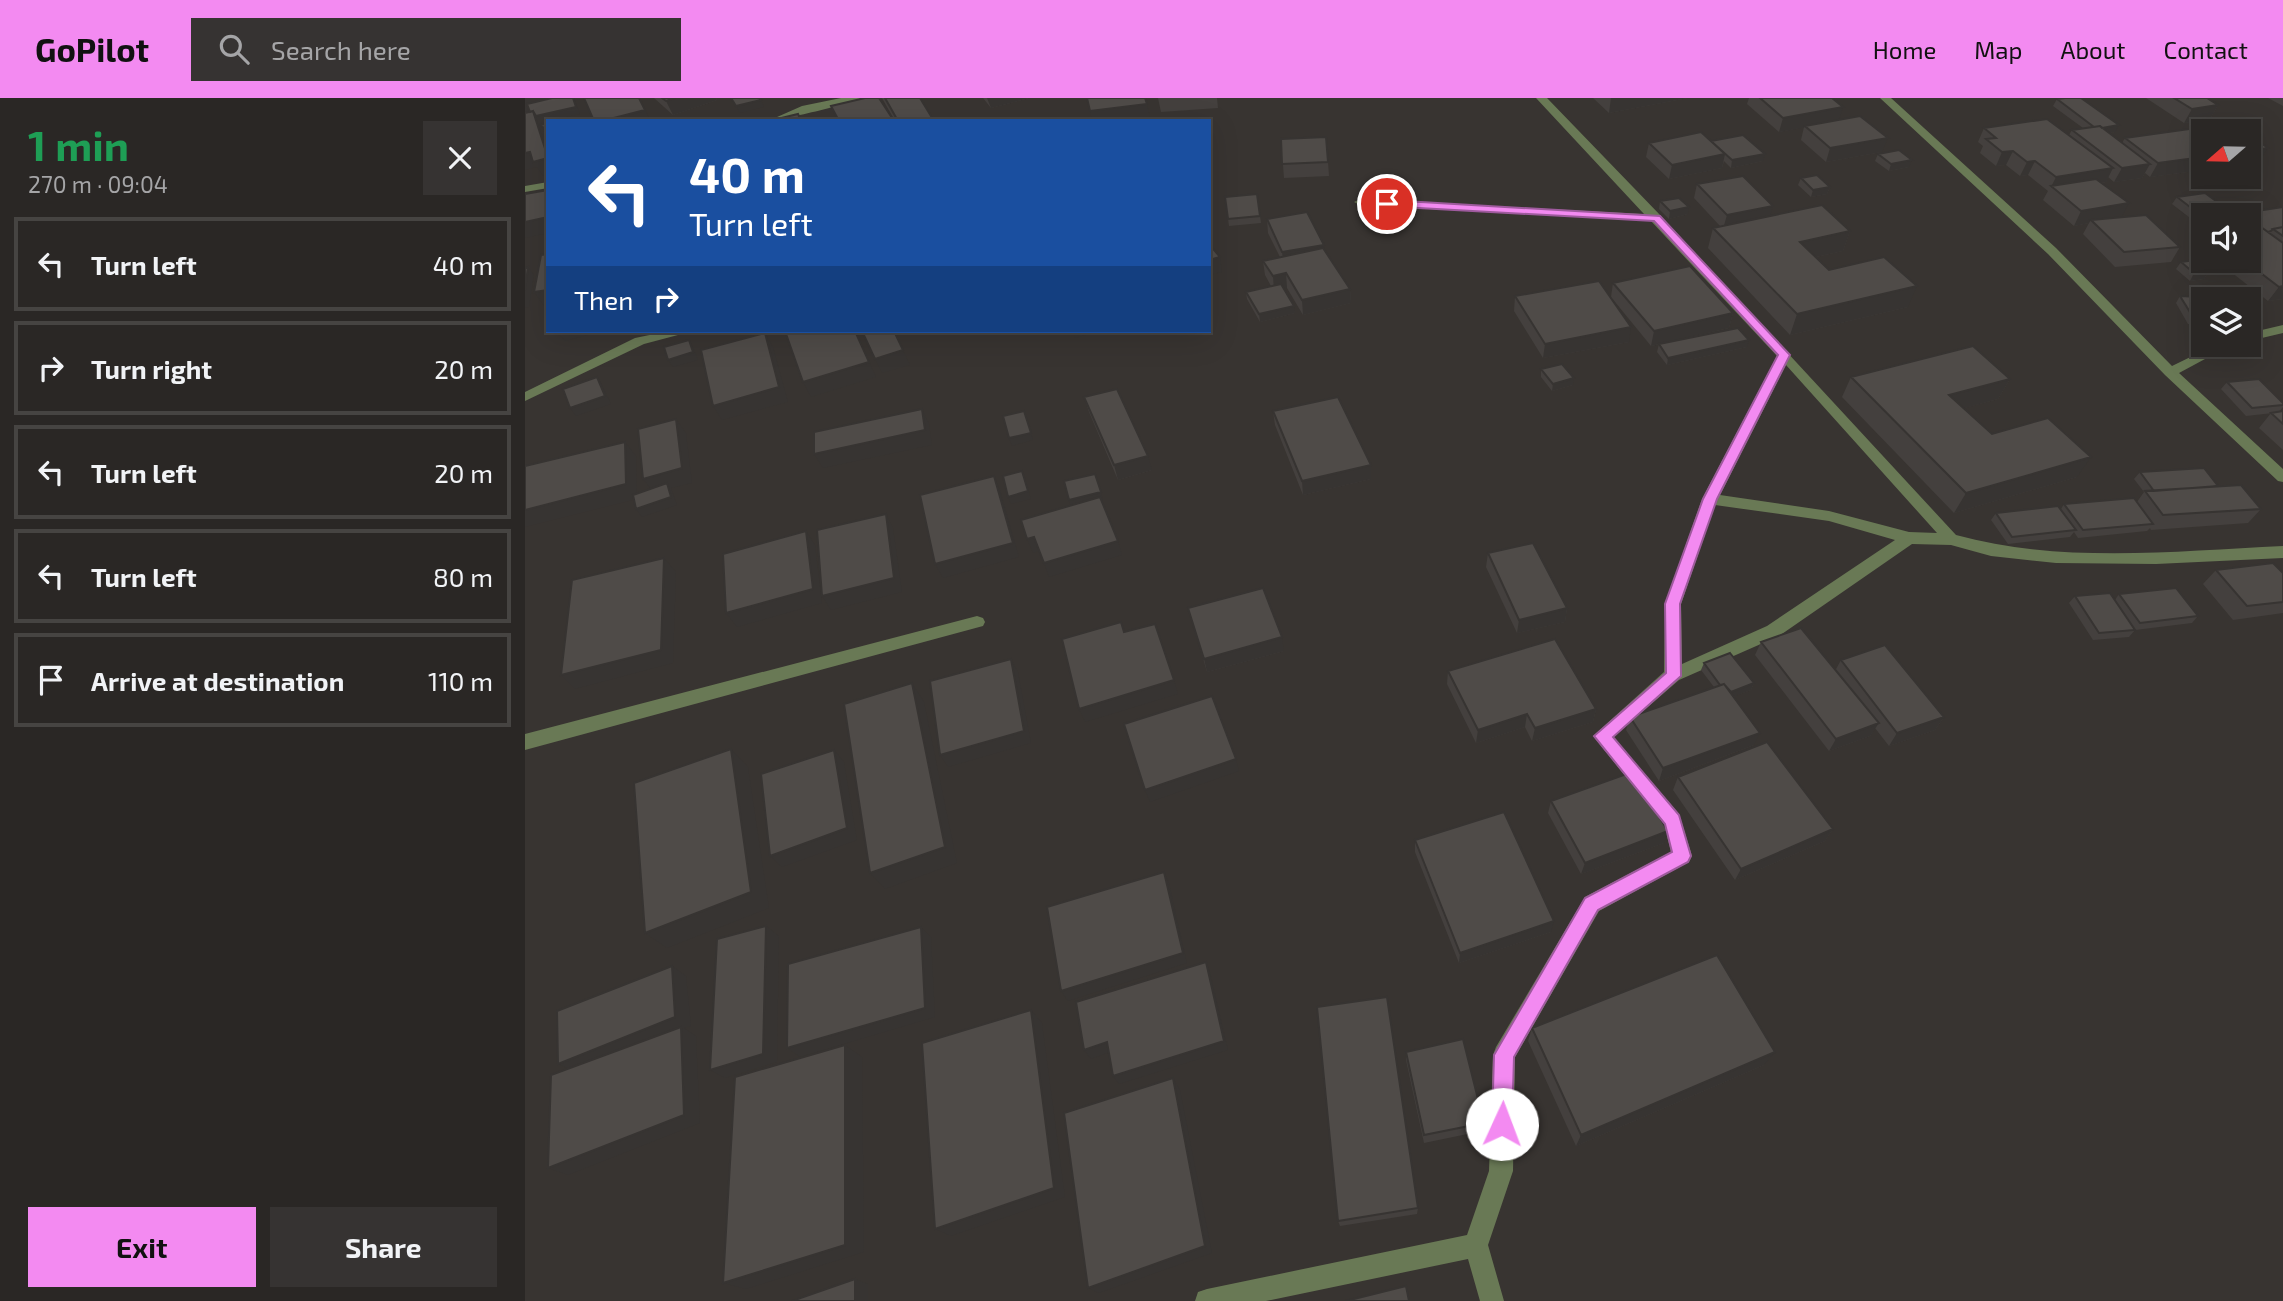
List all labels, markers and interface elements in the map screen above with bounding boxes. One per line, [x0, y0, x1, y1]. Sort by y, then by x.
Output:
search box [191, 18, 681, 81]
text: GoPilot [35, 29, 149, 69]
icon: search [215, 30, 253, 68]
text: Search here [271, 34, 411, 65]
text: Home [1873, 35, 1936, 64]
text: Map [1974, 35, 2022, 64]
text: About [2060, 35, 2126, 64]
text: Contact [2164, 35, 2248, 64]
text: 1 min [28, 119, 129, 169]
north arrow [2191, 119, 2261, 189]
map controls [2191, 119, 2261, 357]
button: close [423, 121, 497, 195]
text: 40 m [689, 144, 805, 203]
icon: left [574, 147, 665, 238]
text: 270 m · 09:04 [28, 170, 168, 198]
pin [1357, 174, 1417, 234]
icon: arrive [1368, 185, 1406, 223]
button: sound [2191, 203, 2261, 273]
text: Turn left [689, 204, 813, 242]
icon: left [32, 245, 70, 283]
text: Turn left [91, 249, 197, 280]
text: 40 m [433, 249, 493, 280]
icon: right [647, 280, 685, 318]
text: Then [574, 284, 633, 315]
button: layers [2191, 287, 2261, 357]
icon: right [32, 349, 70, 387]
text: Turn right [91, 353, 212, 384]
text: 20 m [434, 353, 493, 384]
icon: left [32, 453, 70, 491]
text: Turn left [91, 457, 197, 488]
text: 20 m [434, 457, 493, 488]
icon: left [32, 557, 70, 595]
text: Turn left [91, 561, 197, 592]
text: 80 m [433, 561, 493, 592]
icon: arrive [32, 661, 70, 699]
text: Arrive at destination [91, 665, 344, 696]
text: 110 m [428, 665, 493, 696]
position arrow [1465, 1087, 1539, 1161]
button: Exit [28, 1207, 256, 1287]
button: Share [270, 1207, 497, 1287]

